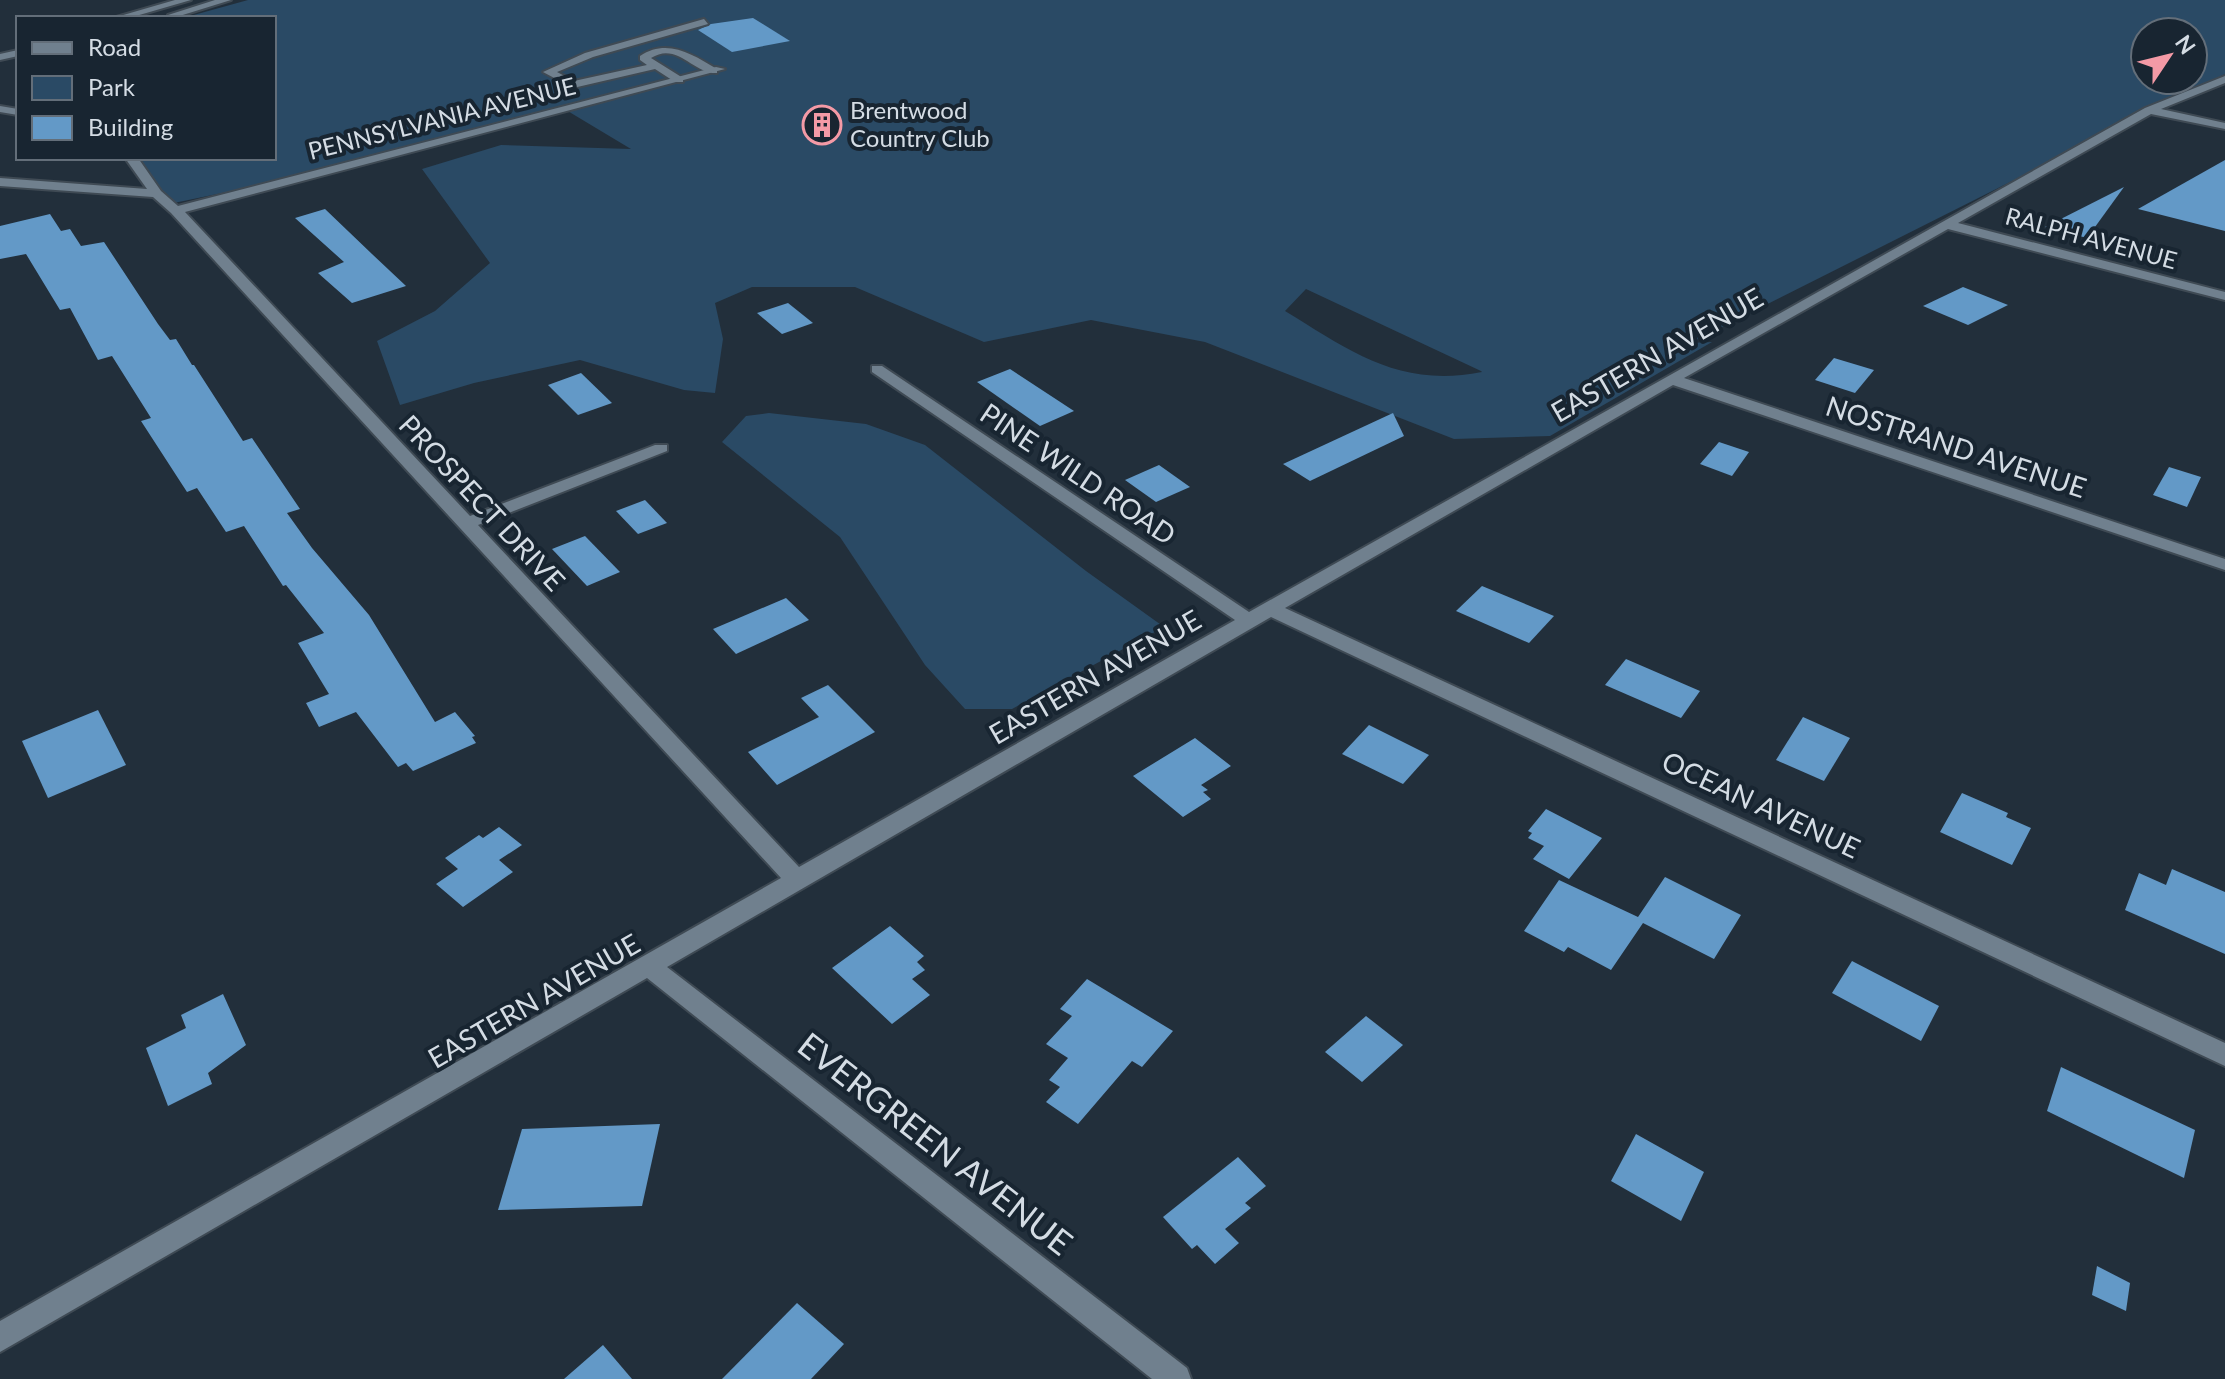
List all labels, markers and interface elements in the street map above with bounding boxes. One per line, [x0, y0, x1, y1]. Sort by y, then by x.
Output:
legend [16, 16, 276, 160]
north arrow [2129, 16, 2209, 96]
text: N [2170, 30, 2202, 59]
text: Road [88, 32, 141, 61]
street label: PENNSYLVANIA AVENUE [305, 70, 578, 165]
text: Park [88, 72, 136, 101]
place label: Brentwood Country Club [850, 95, 990, 152]
building icon: Brentwood Country Club [801, 104, 843, 146]
text: Building [88, 112, 173, 141]
street label: RALPH AVENUE [2002, 201, 2180, 274]
street label: EASTERN AVENUE [1545, 280, 1768, 429]
street label: NOSTRAND AVENUE [1822, 388, 2091, 504]
street label: PINE WILD ROAD [974, 395, 1183, 551]
street label: PROSPECT DRIVE [393, 407, 573, 597]
street label: EASTERN AVENUE [983, 602, 1206, 751]
street label: OCEAN AVENUE [1657, 743, 1866, 865]
street label: EASTERN AVENUE [422, 926, 645, 1075]
street label: EVERGREEN AVENUE [791, 1023, 1081, 1263]

